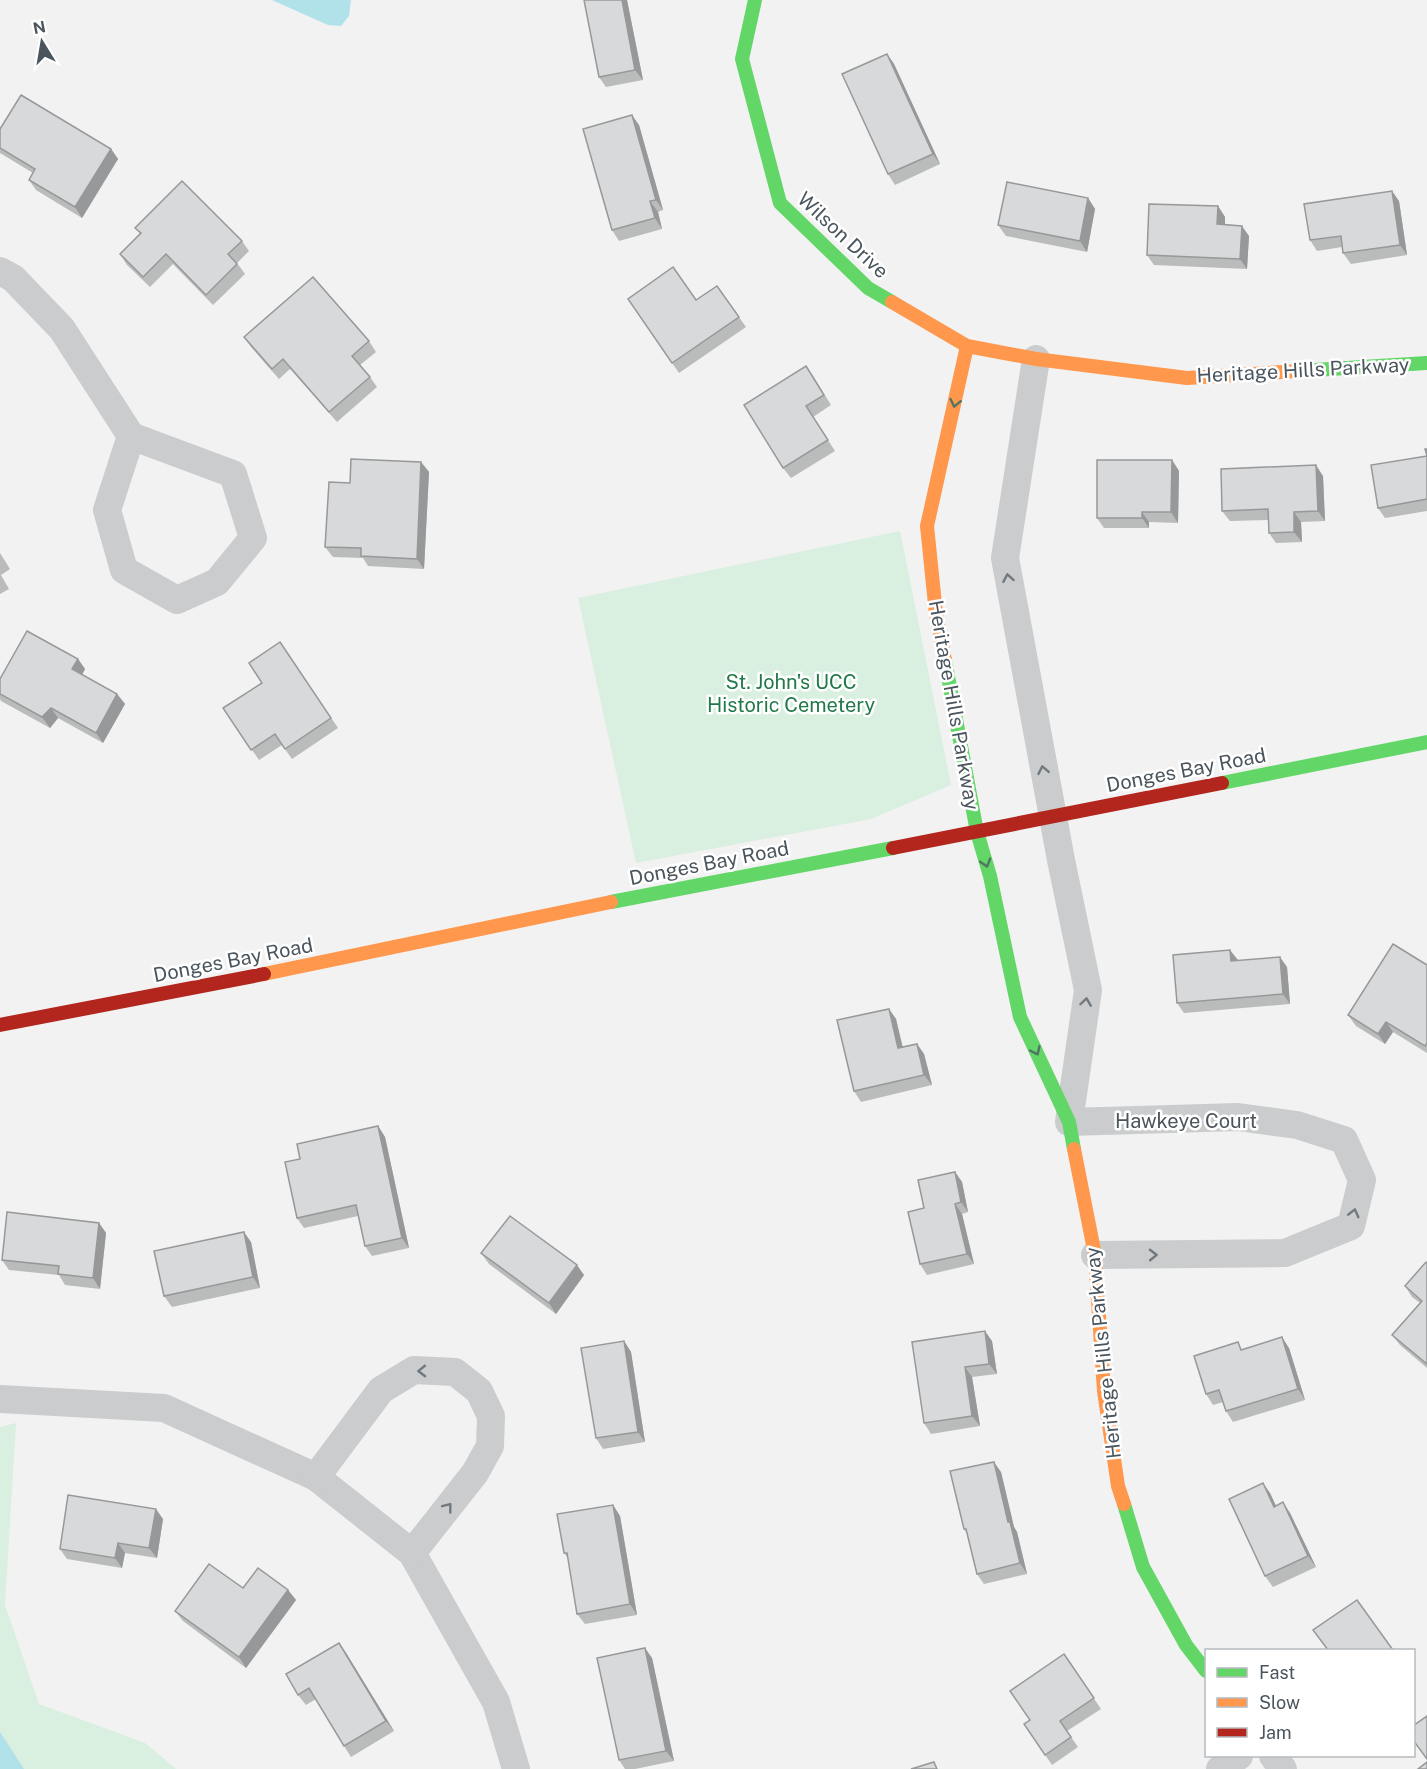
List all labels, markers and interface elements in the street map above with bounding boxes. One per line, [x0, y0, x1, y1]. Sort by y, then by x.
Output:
north arrow [12, 12, 72, 72]
text: N [31, 17, 47, 38]
street label: Wilson Drive [793, 187, 893, 283]
street label: Heritage Hills Parkway [1196, 352, 1410, 388]
one-way arrow [949, 398, 962, 408]
one-way arrow [1002, 573, 1015, 583]
street label: Heritage Hills Parkway [924, 598, 984, 812]
park label: St. John's UCC Historic Cemetery [707, 670, 875, 717]
street label: Donges Bay Road [1104, 743, 1268, 797]
one-way arrow [1037, 765, 1050, 775]
street label: Donges Bay Road [627, 836, 791, 890]
one-way arrow [979, 857, 991, 868]
street label: Donges Bay Road [151, 933, 315, 987]
one-way arrow [1080, 997, 1092, 1007]
one-way arrow [1028, 1044, 1040, 1055]
street label: Hawkeye Court [1115, 1109, 1257, 1133]
one-way arrow [1346, 1208, 1359, 1218]
street label: Heritage Hills Parkway [1080, 1246, 1126, 1460]
one-way arrow [1149, 1248, 1158, 1261]
one-way arrow [418, 1365, 427, 1377]
one-way arrow [441, 1503, 452, 1514]
legend [1205, 1649, 1415, 1757]
text: Fast [1259, 1662, 1295, 1683]
text: Slow [1259, 1692, 1300, 1713]
text: Jam [1259, 1722, 1292, 1743]

